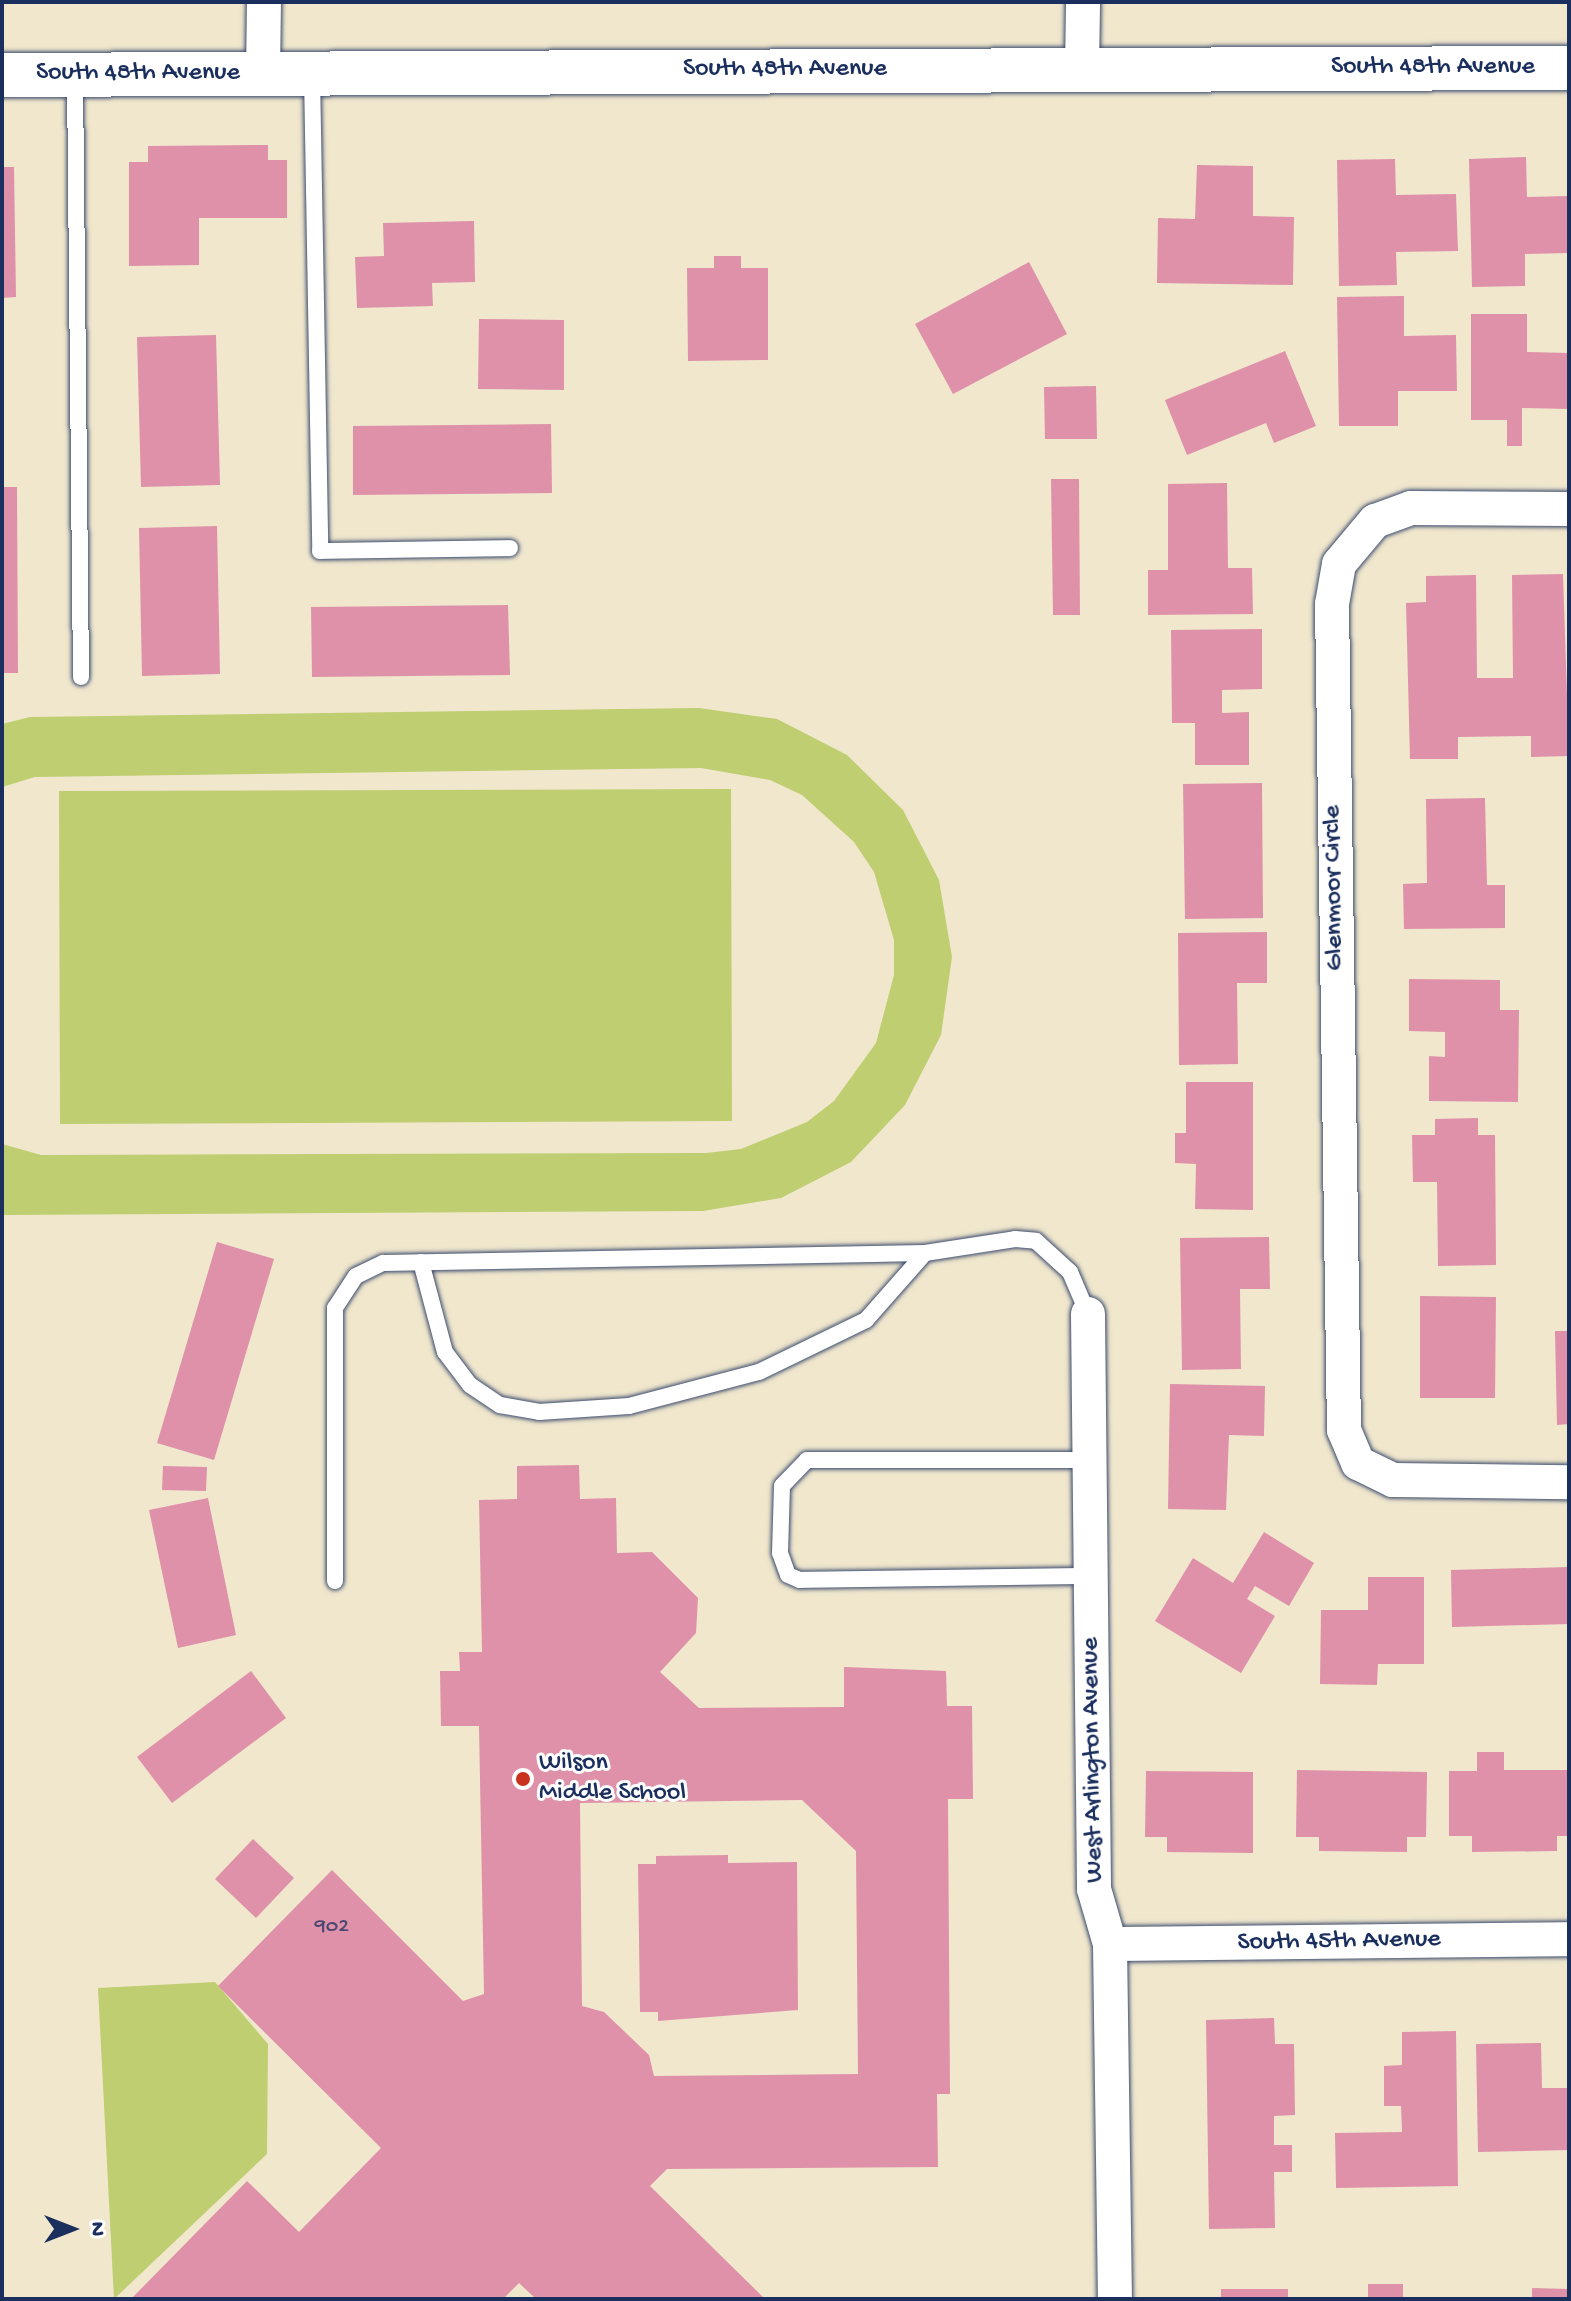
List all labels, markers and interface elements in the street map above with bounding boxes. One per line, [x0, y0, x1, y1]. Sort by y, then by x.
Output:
street label: South 48th Avenue [1331, 52, 1535, 84]
street label: South 48th Avenue [683, 54, 887, 86]
street label: South 48th Avenue [36, 58, 240, 90]
street label: Glenmoor Circle [1318, 805, 1352, 971]
street label: West Arlington Avenue [1076, 1637, 1112, 1883]
place label: Wilson Middle School [539, 1748, 686, 1810]
marker: Wilson Middle School [514, 1770, 532, 1788]
house number: 902 [315, 1915, 349, 1941]
street label: South 45th Avenue [1237, 1925, 1441, 1959]
north arrow [32, 2189, 112, 2269]
text: N [83, 2222, 109, 2236]

